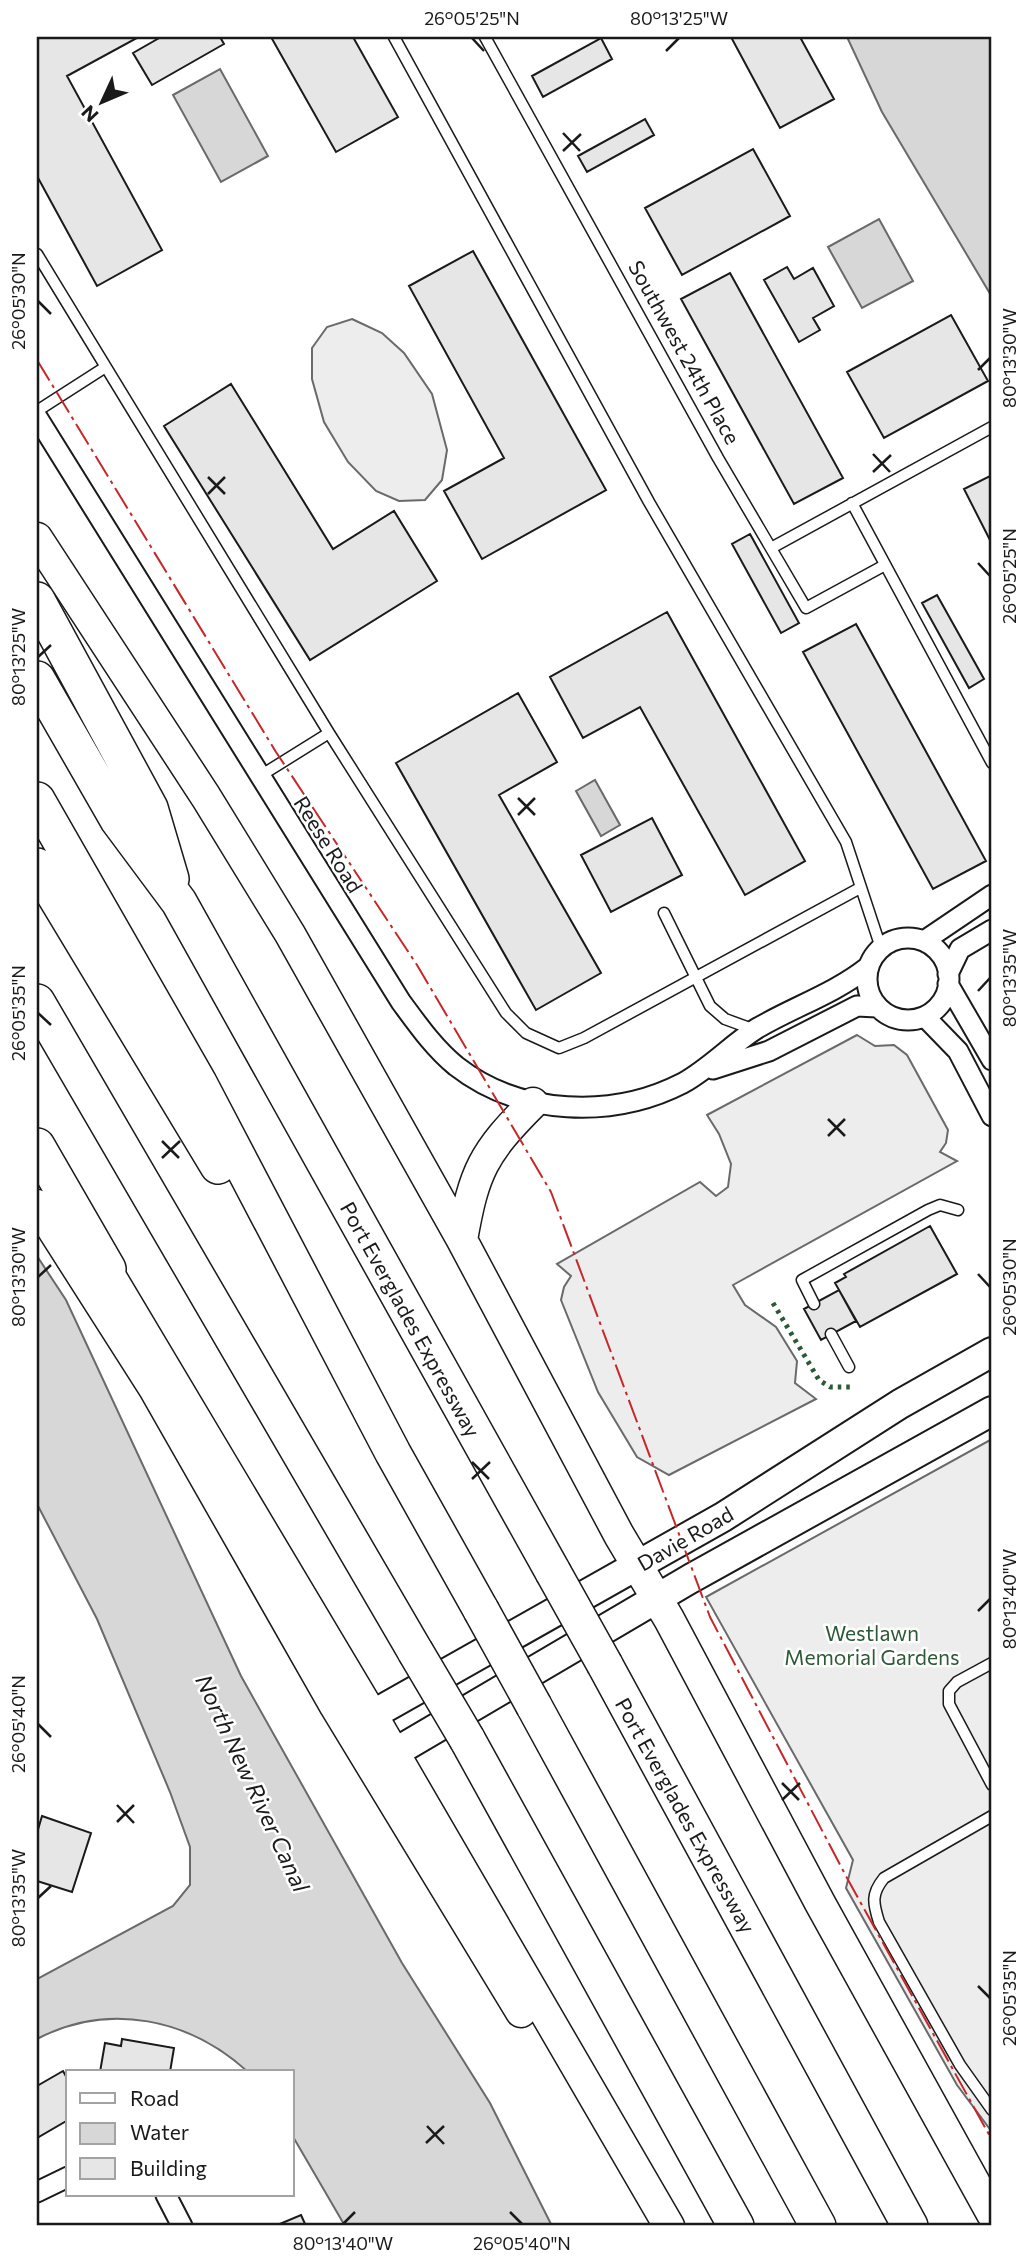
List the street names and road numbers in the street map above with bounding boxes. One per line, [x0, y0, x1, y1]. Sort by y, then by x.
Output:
street label: Southwest 24th Place [624, 256, 746, 448]
street label: Reese Road [289, 791, 369, 897]
street label: Port Everglades Expressway [336, 1197, 486, 1441]
street label: Davie Road [633, 1501, 737, 1575]
street label: Port Everglades Expressway [611, 1693, 761, 1937]

